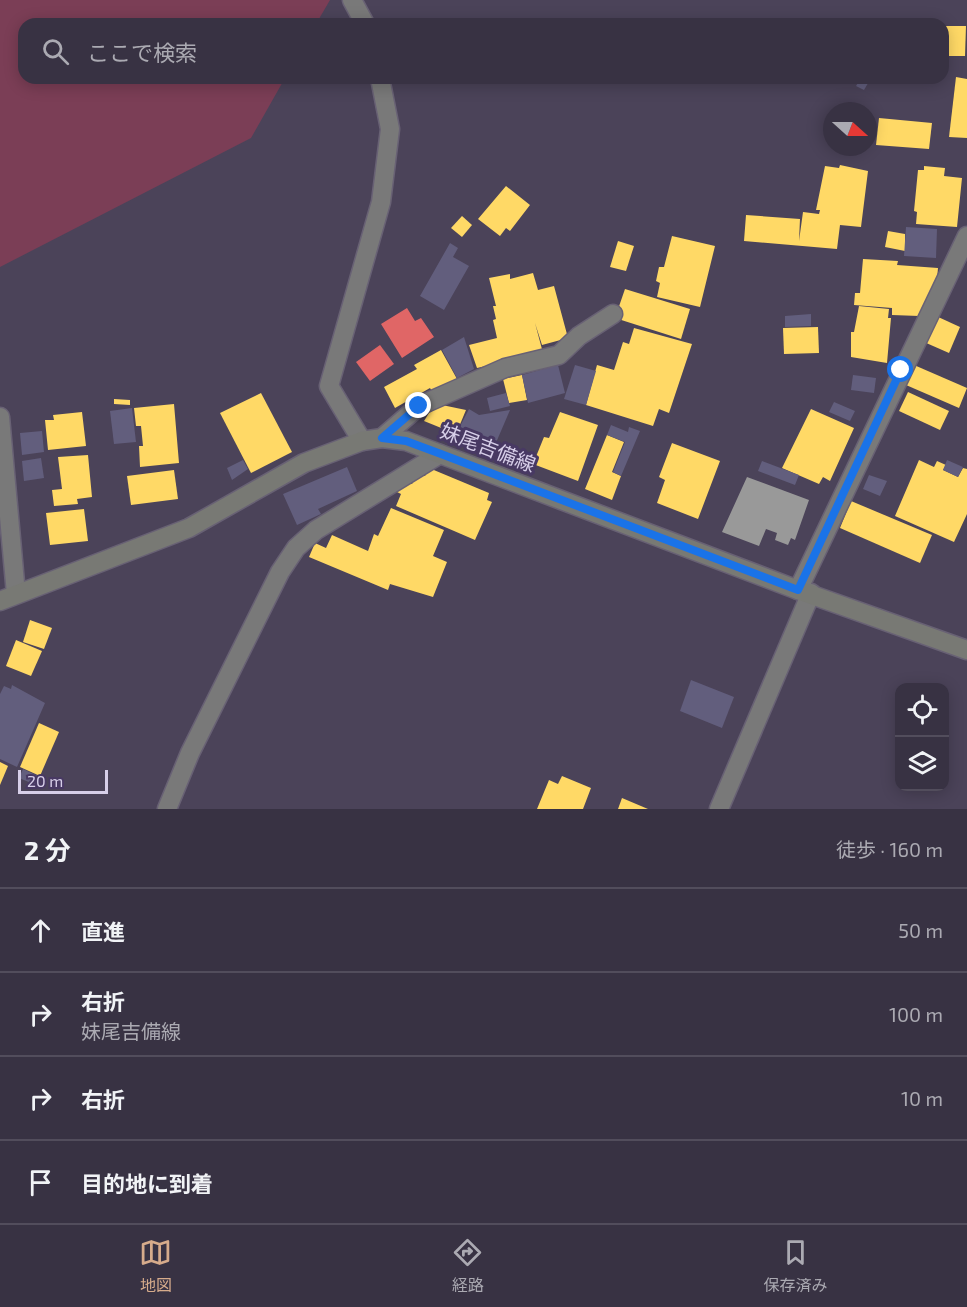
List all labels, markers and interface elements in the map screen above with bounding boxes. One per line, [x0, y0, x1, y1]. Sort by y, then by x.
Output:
search box [18, 18, 949, 84]
icon: search [39, 35, 72, 68]
text: ここで検索 [87, 39, 197, 65]
north arrow [823, 102, 877, 156]
route start [887, 356, 913, 382]
route end [405, 392, 431, 418]
street label: 妹尾吉備線 [437, 418, 539, 476]
map controls [895, 683, 949, 791]
button: locate [895, 683, 949, 737]
button: layers [895, 737, 949, 791]
scale bar [18, 767, 108, 794]
text: 20 m [27, 771, 63, 790]
text: 2 分 [24, 834, 71, 865]
text: 徒歩 · 160 m [836, 837, 943, 861]
icon: ahead [24, 914, 57, 947]
text: 直進 [81, 918, 125, 944]
text: 50 m [898, 918, 943, 942]
text: 右折 [81, 988, 125, 1014]
icon: right [24, 998, 57, 1031]
text: 100 m [889, 1002, 943, 1026]
text: 妹尾吉備線 [81, 1019, 181, 1043]
icon: right [24, 1082, 57, 1115]
text: 右折 [81, 1086, 125, 1112]
text: 10 m [901, 1086, 943, 1110]
icon: arrive [24, 1166, 57, 1199]
text: 目的地に到着 [81, 1170, 213, 1196]
tab: 地図 [139, 1236, 172, 1296]
tab: 経路 [451, 1236, 484, 1296]
tab: 保存済み [763, 1236, 827, 1296]

